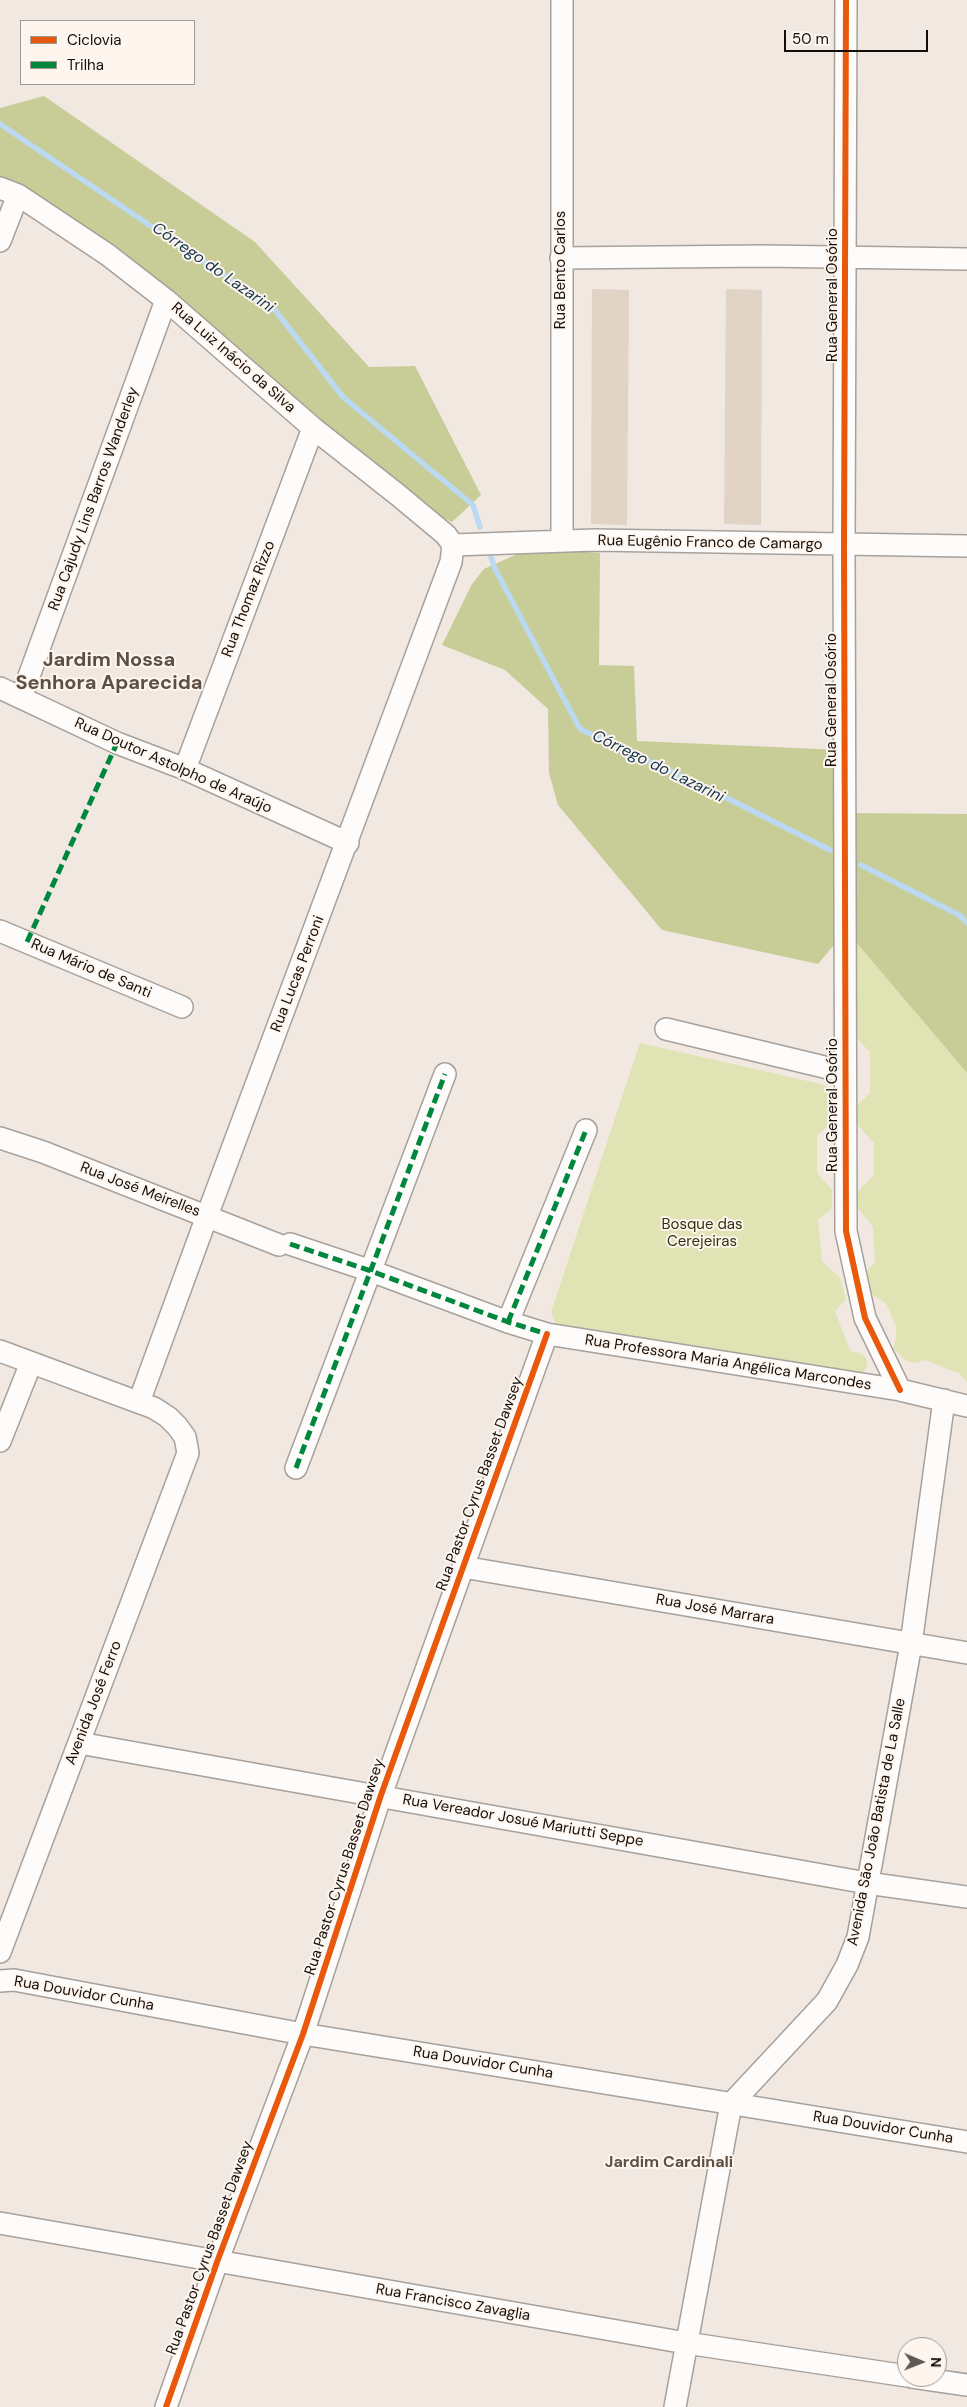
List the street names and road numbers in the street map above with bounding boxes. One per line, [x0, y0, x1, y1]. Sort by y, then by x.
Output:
street label: Rua Bento Carlos [552, 211, 570, 329]
street label: Rua General Osório [824, 228, 842, 362]
street label: Rua Luiz Inácio da Silva [167, 299, 299, 417]
street label: Rua Cajudy Lins Barros Wanderley [45, 385, 143, 613]
street label: Rua Eugênio Franco de Camargo [597, 532, 823, 554]
street label: Rua Thomaz Rizzo [219, 538, 279, 660]
street label: Rua General Osório [823, 633, 841, 767]
street label: Rua Doutor Astolpho de Araújo [71, 714, 275, 818]
street label: Rua Lucas Perroni [268, 913, 328, 1035]
street label: Rua Mário de Santi [28, 935, 154, 1003]
street label: Rua General Osório [824, 1038, 842, 1172]
street label: Rua José Meirelles [77, 1159, 203, 1221]
street label: Rua Professora Maria Angélica Marcondes [583, 1331, 873, 1395]
street label: Rua Pastor Cyrus Basset Dawsey [433, 1375, 527, 1593]
street label: Rua José Marrara [654, 1591, 776, 1629]
street label: Avenida José Ferro [62, 1638, 126, 1768]
street label: Avenida São João Batista de La Salle [844, 1697, 910, 1947]
street label: Rua Pastor Cyrus Basset Dawsey [301, 1757, 389, 1977]
street label: Rua Vereador Josué Mariutti Seppe [401, 1791, 645, 1851]
street label: Rua Douvidor Cunha [13, 1973, 155, 2015]
street label: Rua Douvidor Cunha [412, 2043, 554, 2083]
street label: Rua Douvidor Cunha [812, 2108, 954, 2148]
street label: Rua Pastor Cyrus Basset Dawsey [163, 2139, 257, 2357]
street label: Rua Francisco Zavaglia [374, 2281, 532, 2325]

